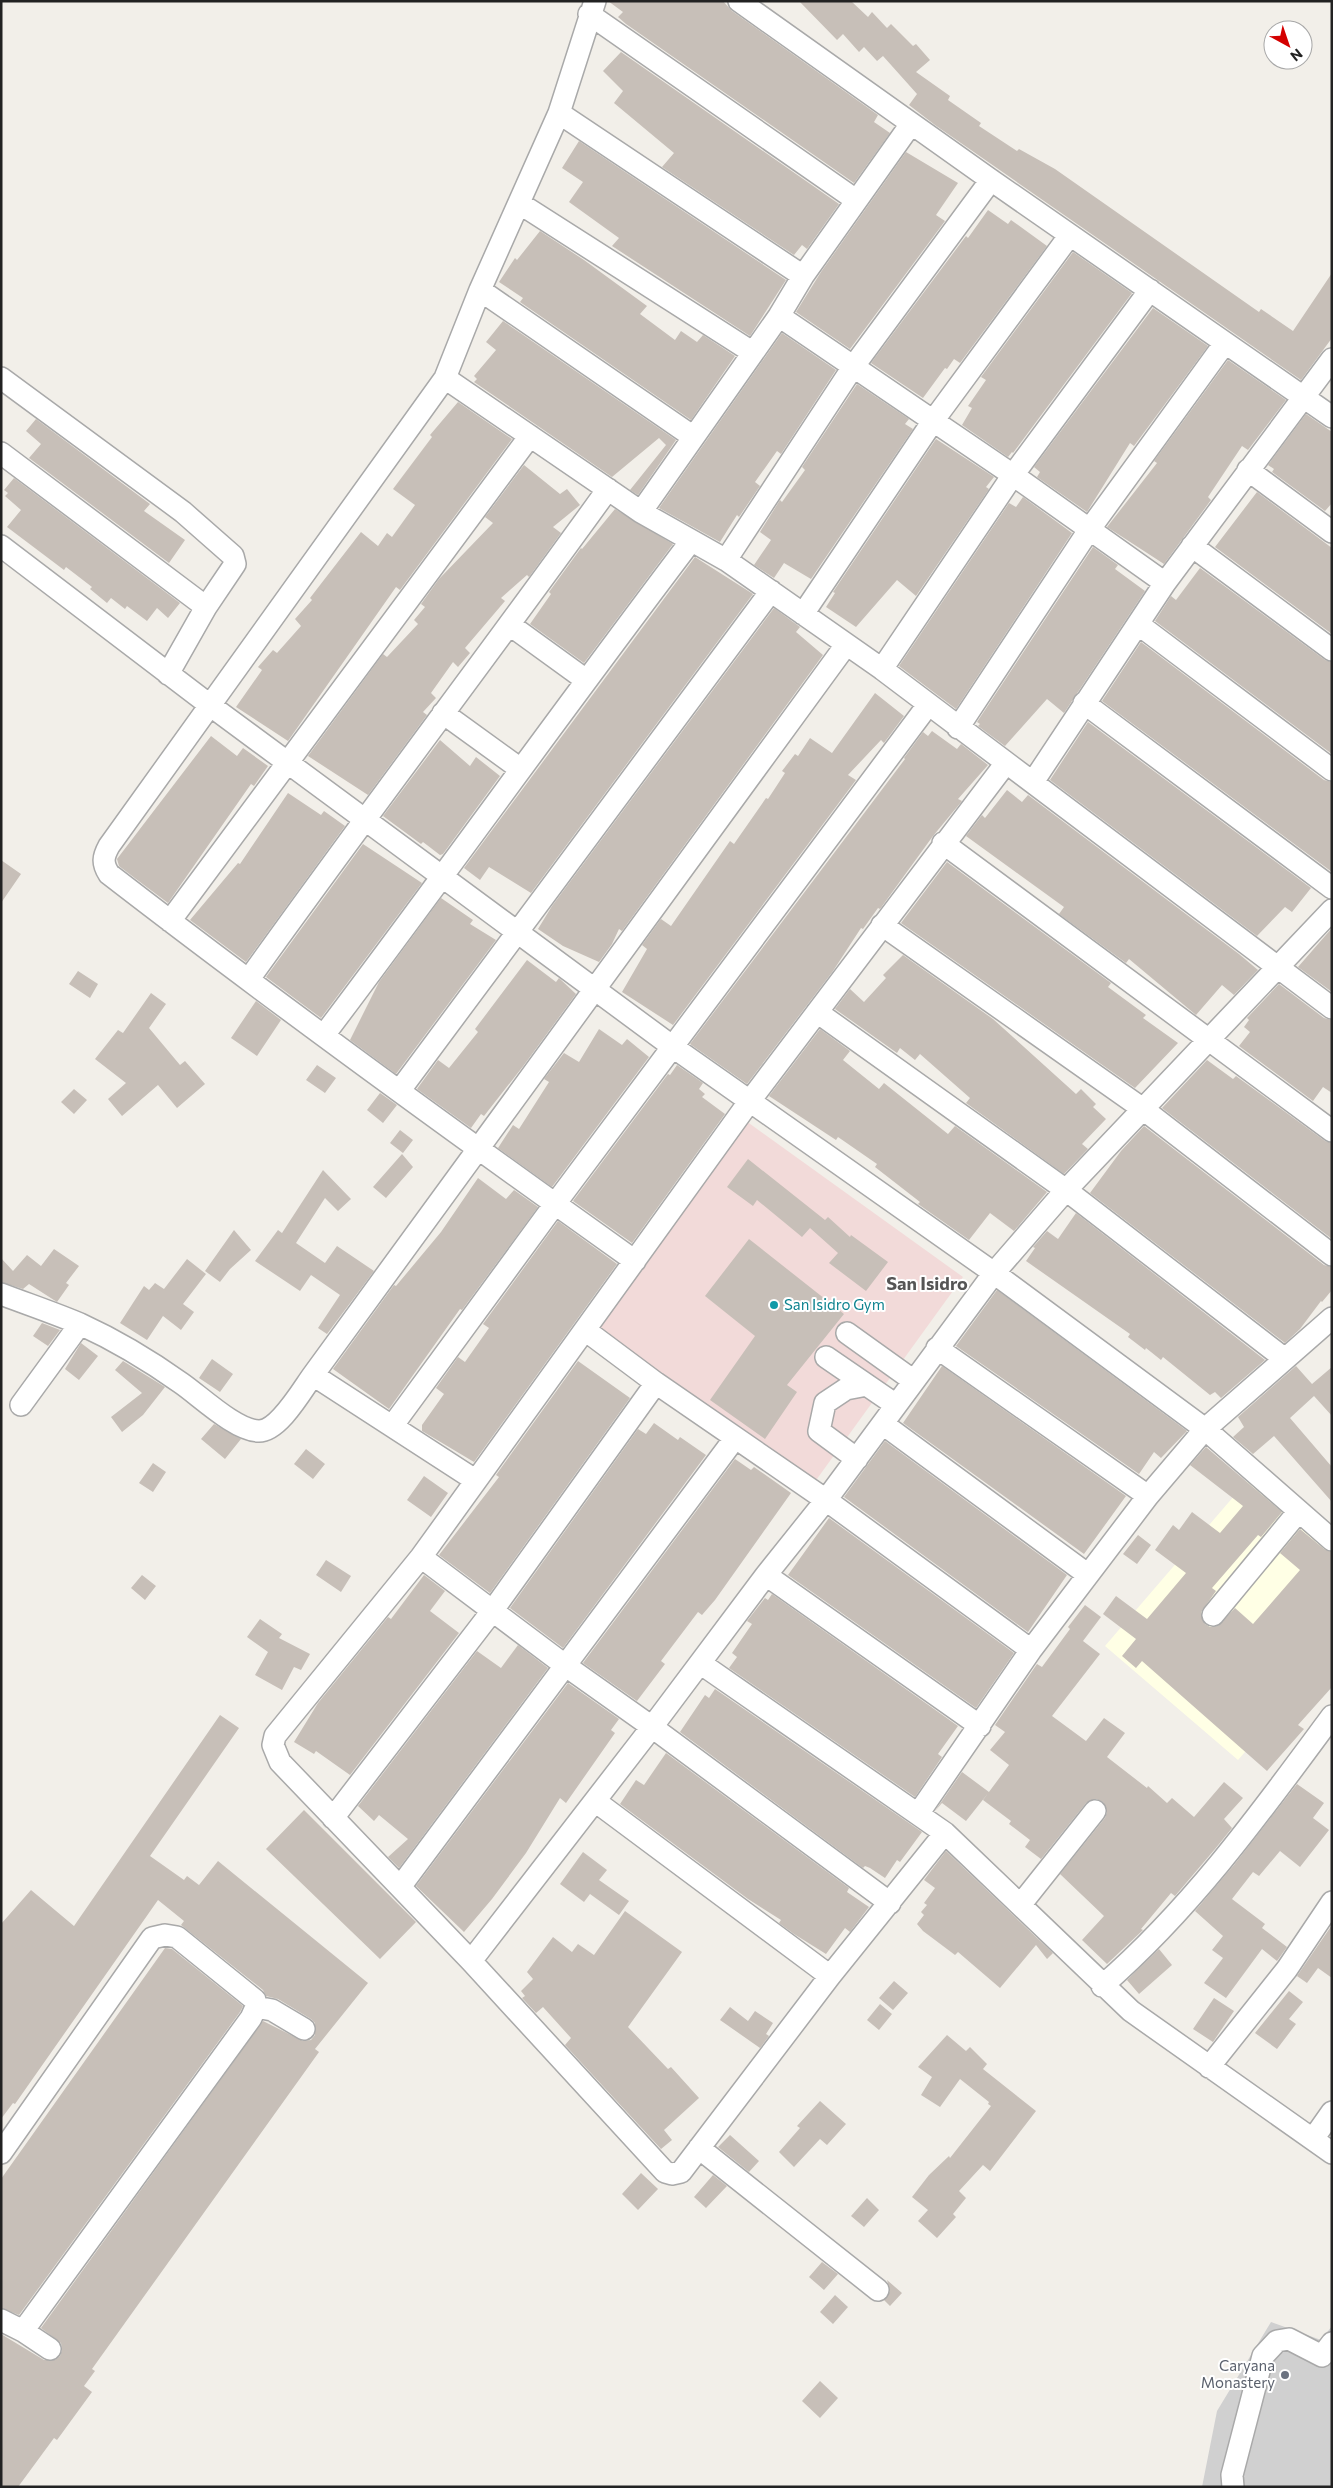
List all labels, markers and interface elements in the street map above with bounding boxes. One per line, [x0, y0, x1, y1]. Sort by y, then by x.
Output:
north arrow [1263, 20, 1313, 70]
text: N [1287, 45, 1306, 65]
district label: San Isidro [886, 1272, 968, 1294]
place label: San Isidro Gym [784, 1295, 885, 1313]
marker: San Isidro Gym [768, 1299, 780, 1311]
place label: Caryana Monastery [1201, 2356, 1275, 2391]
marker: Caryana Monastery [1279, 2369, 1291, 2381]

